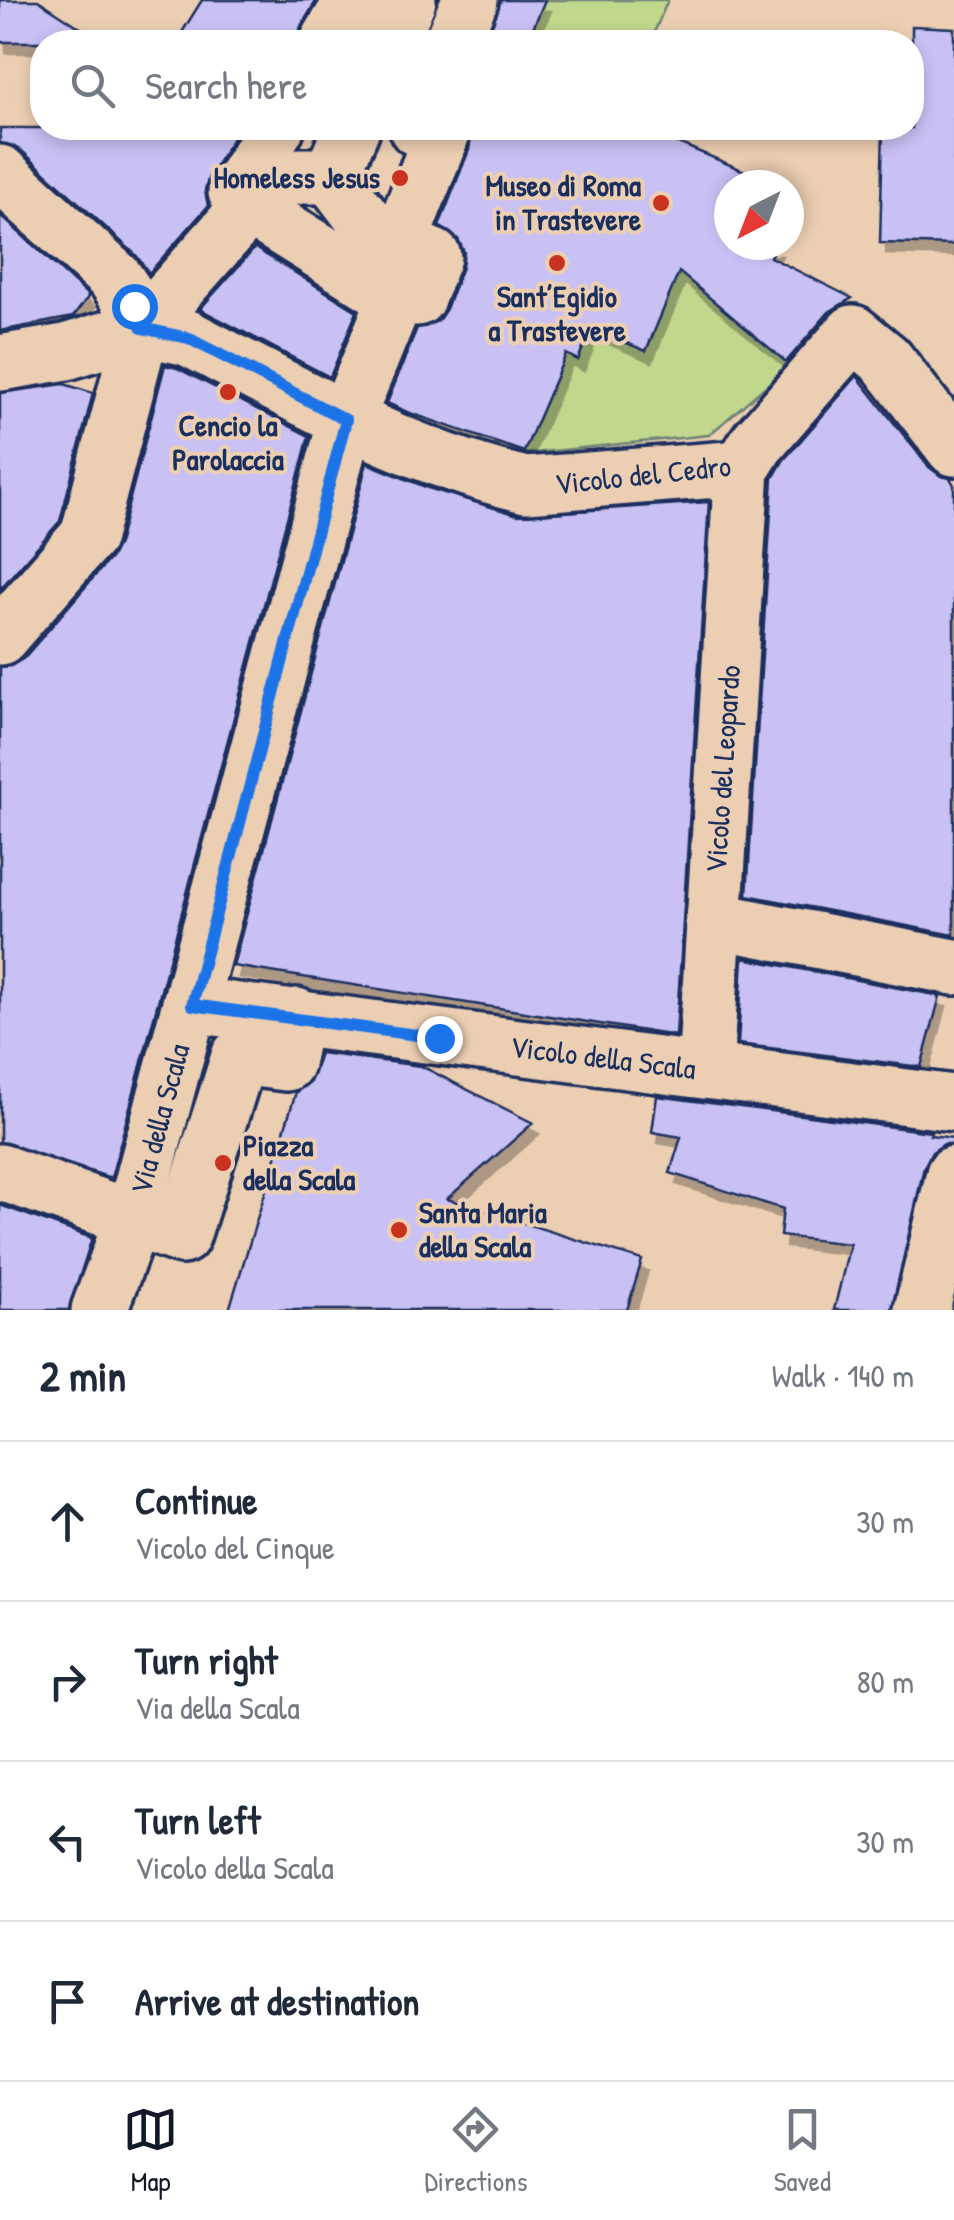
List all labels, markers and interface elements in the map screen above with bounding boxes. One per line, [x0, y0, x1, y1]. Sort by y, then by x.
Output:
search box [30, 30, 924, 140]
icon: search [65, 58, 120, 113]
text: Search here [145, 59, 307, 111]
place label: Homeless Jesus [213, 157, 380, 197]
place label: Museo di Roma in Trastevere [485, 165, 641, 239]
marker: Homeless Jesus [389, 167, 411, 189]
north arrow [714, 170, 804, 260]
marker: Museo di Roma in Trastevere [650, 192, 672, 214]
marker: Sant’Egidio a Trastevere [546, 252, 568, 274]
place label: Sant’Egidio a Trastevere [488, 276, 626, 350]
route start [112, 284, 158, 330]
marker: Cencio la Parolaccia [217, 381, 239, 403]
place label: Cencio la Parolaccia [172, 405, 284, 479]
street label: Vicolo del Cedro [553, 445, 733, 503]
street label: Vicolo del Leopardo [695, 664, 749, 874]
route end [417, 1016, 463, 1062]
street label: Vicolo della Scala [508, 1026, 698, 1088]
street label: Via della Scala [120, 1039, 198, 1198]
place label: Piazza della Scala [243, 1125, 355, 1199]
marker: Piazza della Scala [212, 1152, 234, 1174]
place label: Santa Maria della Scala [419, 1192, 547, 1266]
marker: Santa Maria della Scala [388, 1219, 410, 1241]
text: 2 min [40, 1347, 126, 1404]
text: Walk · 140 m [772, 1354, 914, 1397]
text: Continue [135, 1474, 257, 1526]
icon: ahead [40, 1494, 95, 1549]
text: 30 m [856, 1500, 914, 1543]
text: Vicolo del Cinque [135, 1526, 335, 1569]
text: Turn right [135, 1634, 278, 1686]
icon: right [40, 1654, 95, 1709]
text: 80 m [857, 1660, 914, 1703]
text: Via della Scala [135, 1686, 300, 1729]
text: Turn left [135, 1794, 260, 1846]
icon: left [40, 1814, 95, 1869]
text: 30 m [856, 1820, 914, 1863]
text: Vicolo della Scala [135, 1846, 334, 1889]
icon: arrive [40, 1974, 95, 2029]
text: Arrive at destination [135, 1975, 419, 2027]
tab: Map [123, 2102, 178, 2200]
tab: Directions [424, 2102, 527, 2200]
tab: Saved [774, 2102, 831, 2200]

